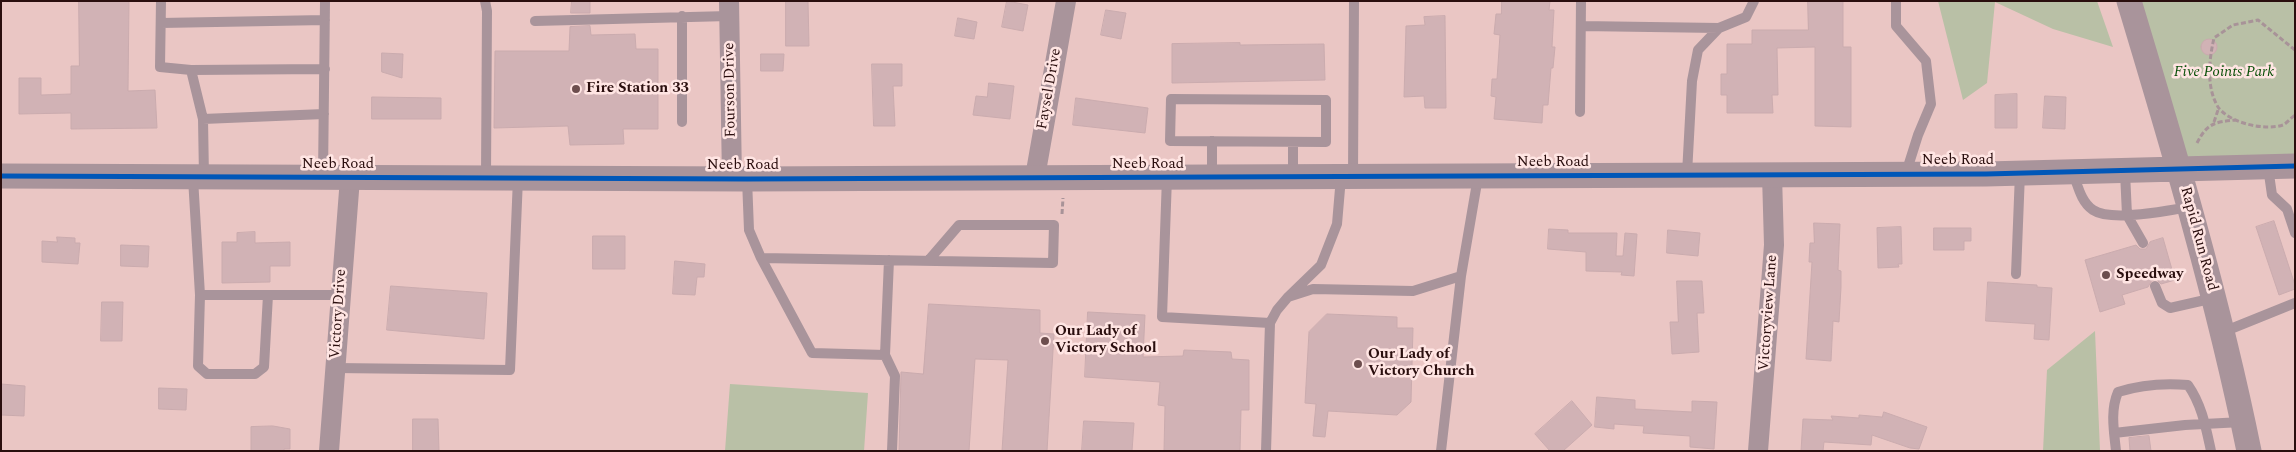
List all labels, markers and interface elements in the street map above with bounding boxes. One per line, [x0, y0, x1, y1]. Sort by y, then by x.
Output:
street label: Fourson Drive [721, 42, 741, 138]
street label: Faysel Drive [1034, 47, 1066, 131]
park label: Five Points Park [2174, 64, 2274, 82]
place label: Fire Station 33 [586, 80, 689, 98]
marker: Fire Station 33 [570, 83, 582, 95]
street label: Neeb Road [1922, 152, 1994, 170]
street label: Neeb Road [1517, 154, 1589, 172]
street label: Neeb Road [302, 156, 374, 174]
street label: Neeb Road [1112, 156, 1184, 174]
street label: Neeb Road [707, 157, 779, 175]
street label: Rapid Run Road [2175, 185, 2221, 293]
street label: Victoryview Lane [1756, 254, 1782, 372]
place label: Speedway [2116, 266, 2183, 284]
street label: Victory Drive [327, 268, 351, 360]
marker: Speedway [2100, 269, 2112, 281]
place label: Our Lady of Victory School [1055, 323, 1157, 358]
marker: Our Lady of Victory School [1039, 335, 1051, 347]
place label: Our Lady of Victory Church [1368, 346, 1474, 381]
marker: Our Lady of Victory Church [1352, 358, 1364, 370]

